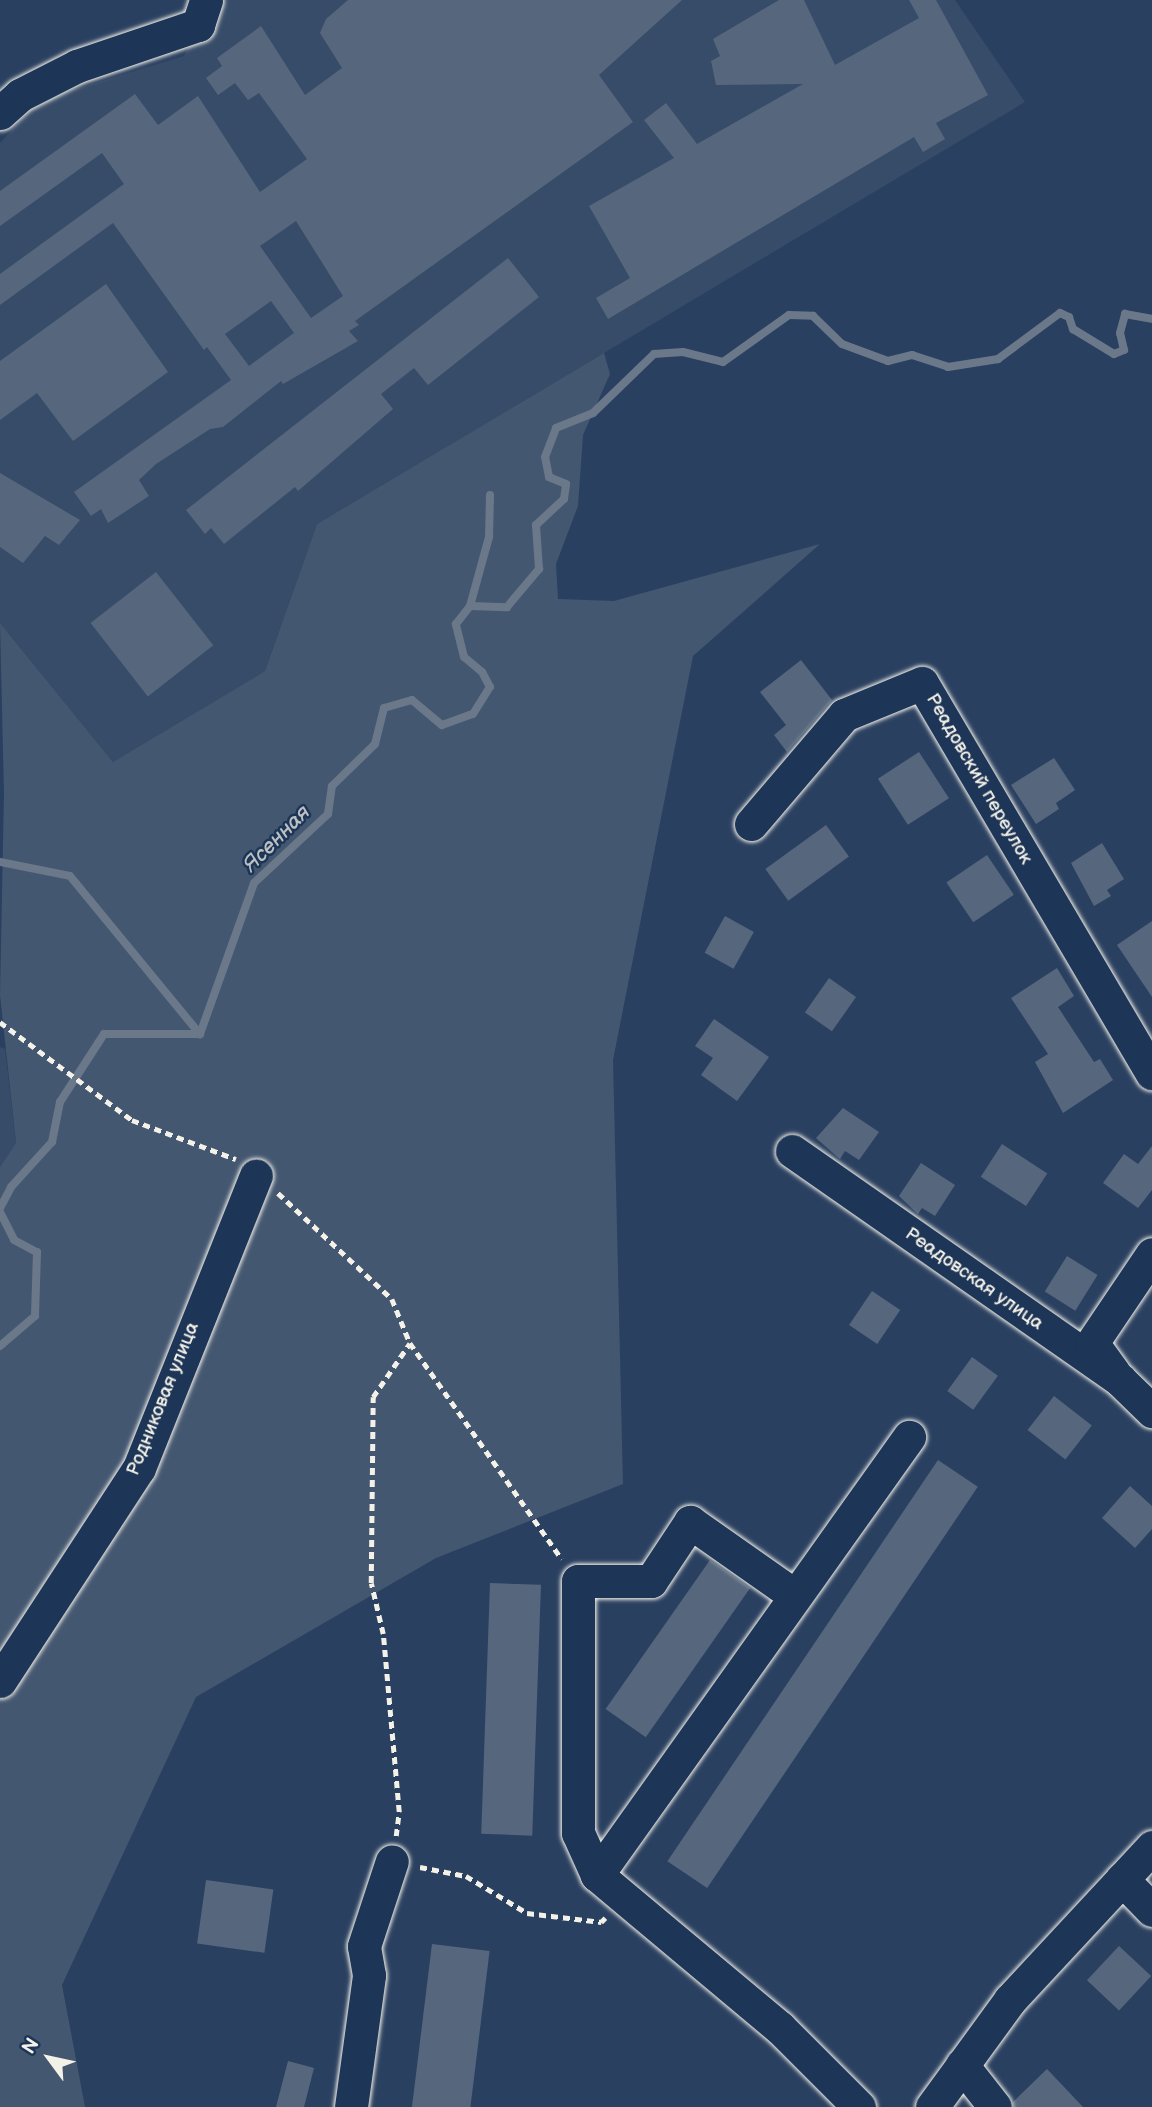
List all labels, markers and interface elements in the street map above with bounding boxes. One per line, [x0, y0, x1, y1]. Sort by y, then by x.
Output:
street label: Реадовский переулок [921, 689, 1037, 869]
water label: Ясенная [238, 800, 316, 878]
street label: Реадовская улица [900, 1223, 1048, 1335]
street label: Родниковая улица [122, 1319, 204, 1479]
north arrow [14, 2023, 84, 2093]
text: N [17, 2034, 45, 2059]

